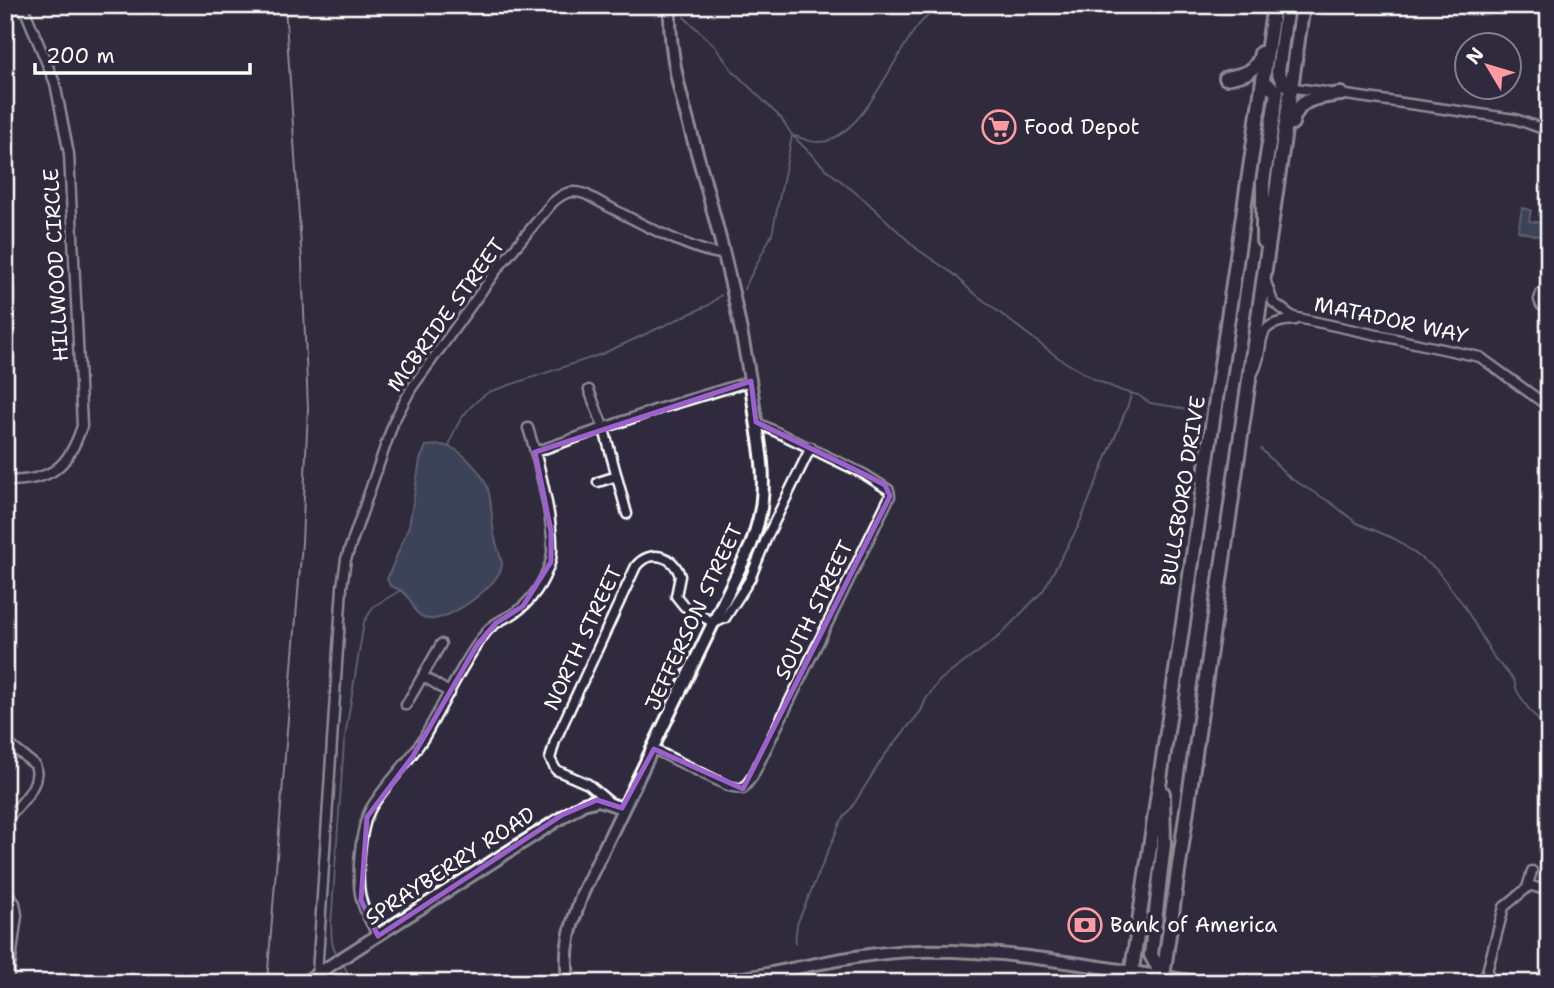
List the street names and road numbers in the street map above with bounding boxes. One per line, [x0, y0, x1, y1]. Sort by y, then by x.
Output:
street label: HILLWOOD CIRCLE [37, 168, 75, 362]
street label: MCBRIDE STREET [381, 233, 511, 397]
street label: MATADOR WAY [1312, 290, 1471, 350]
street label: BULLSBORO DRIVE [1154, 394, 1212, 588]
street label: JEFFERSON STREET [638, 519, 750, 715]
street label: SOUTH STREET [768, 536, 860, 684]
street label: NORTH STREET [537, 561, 629, 715]
street label: SPRAYBERRY ROAD [359, 800, 541, 932]

